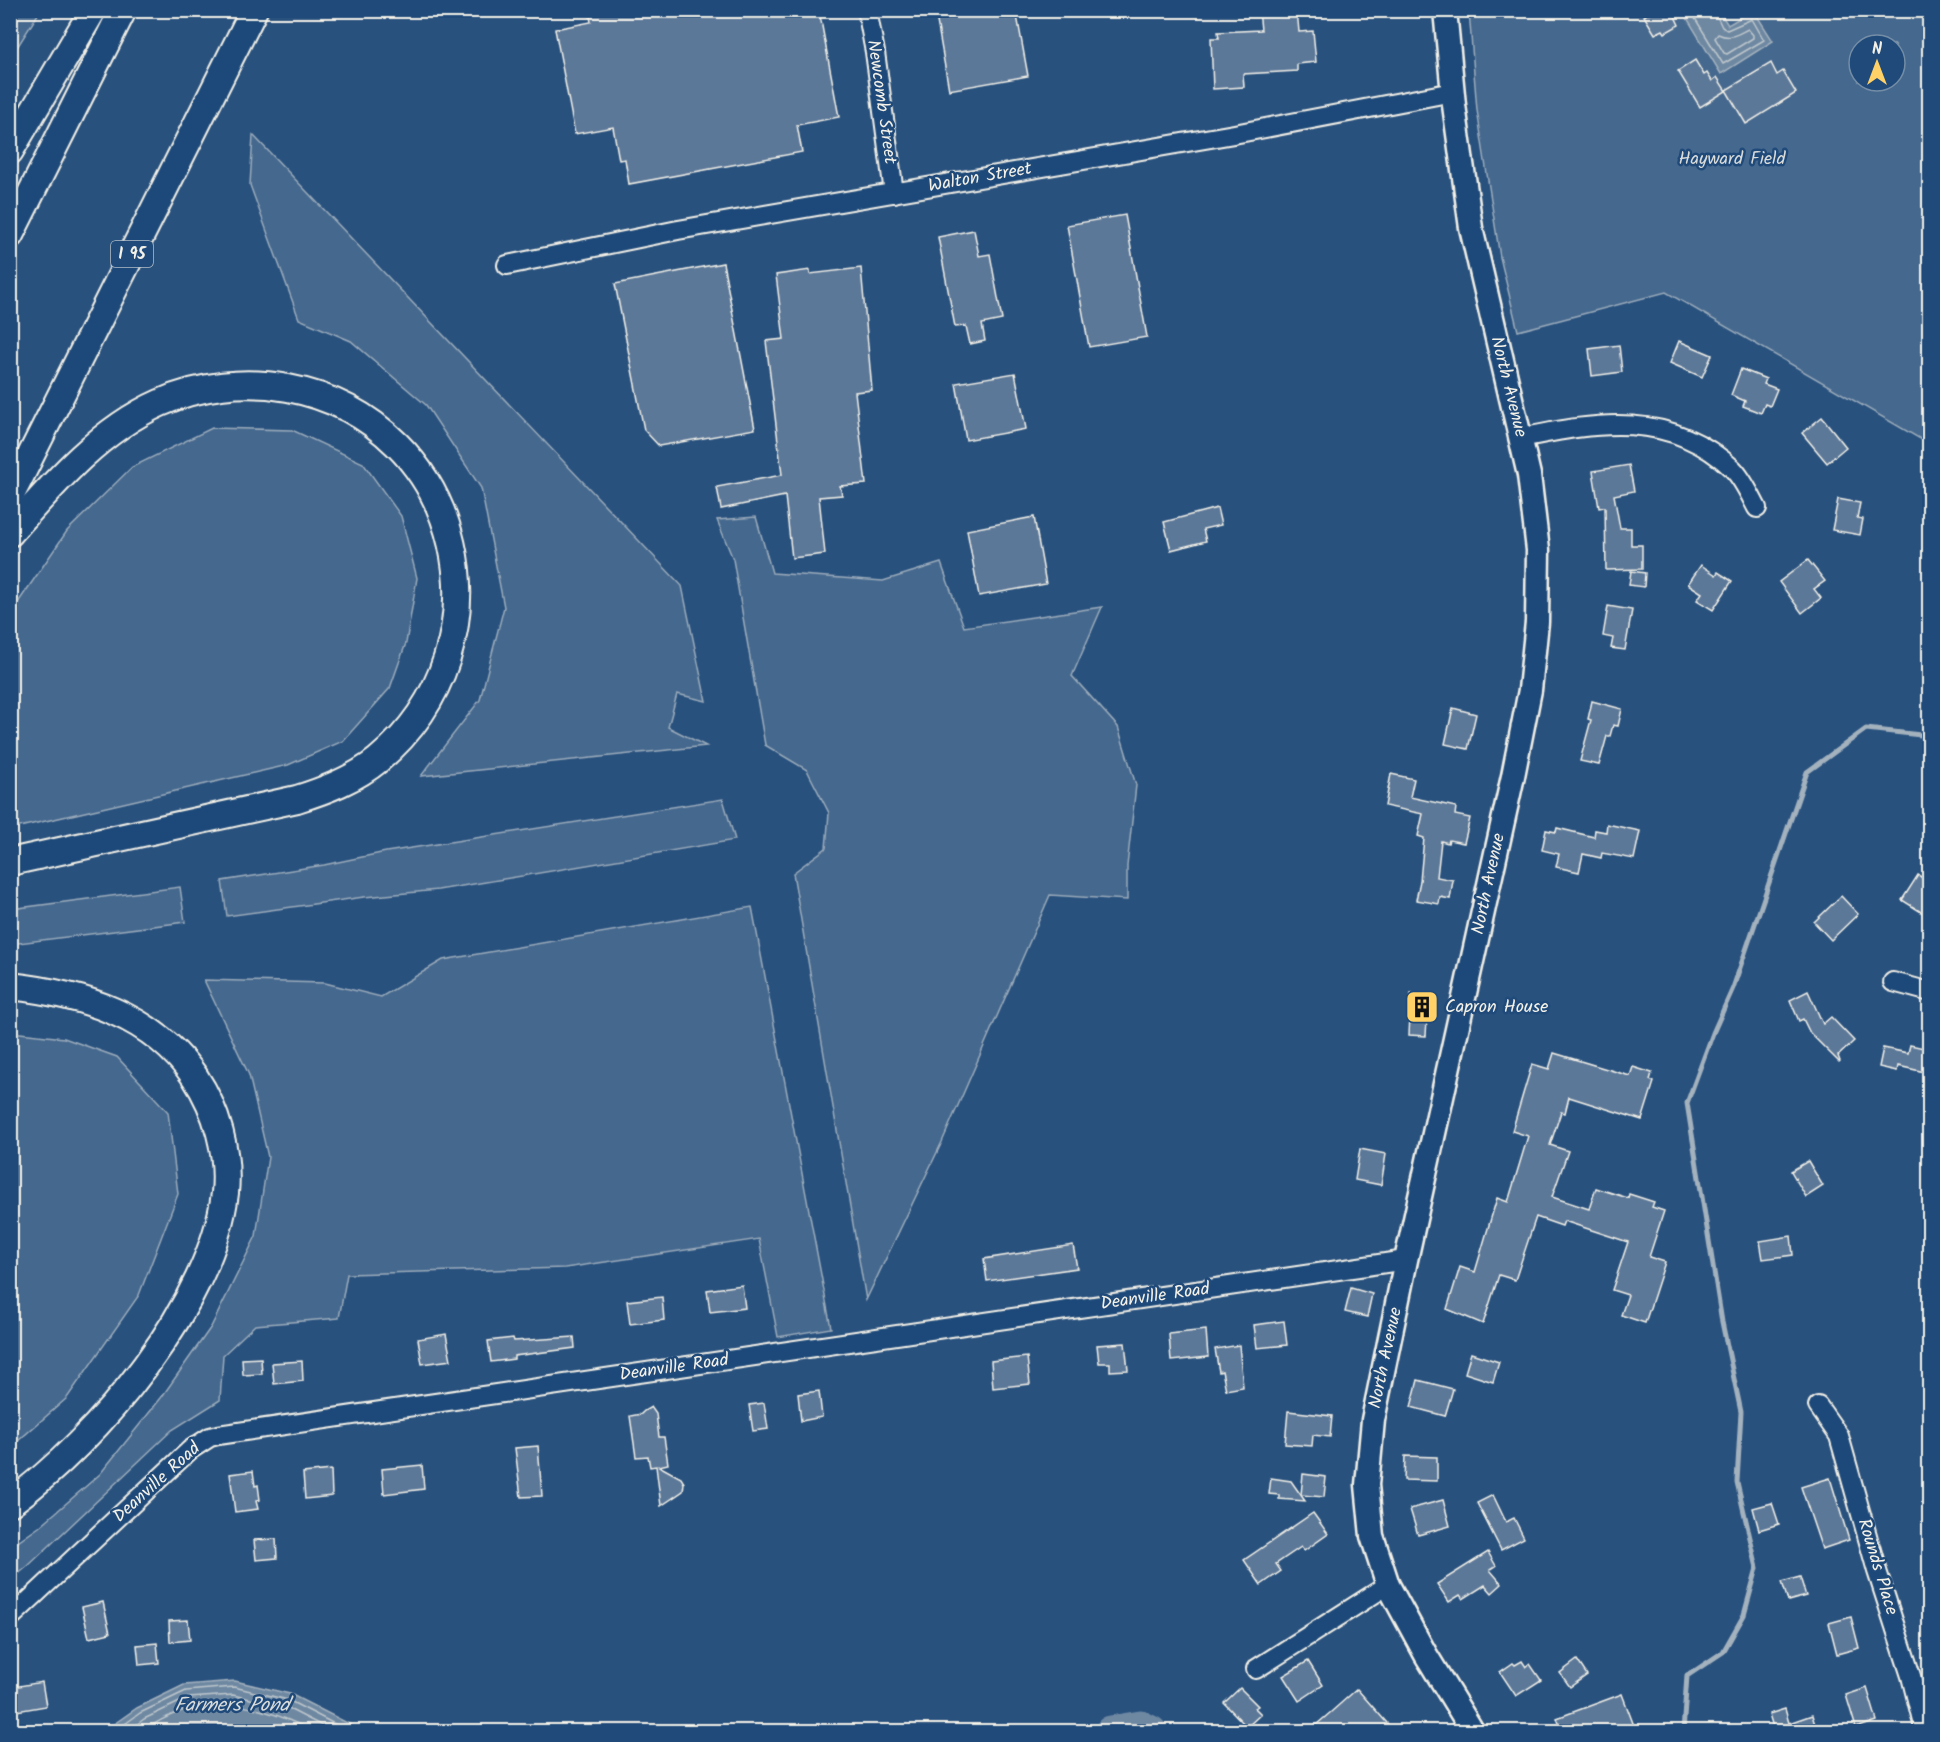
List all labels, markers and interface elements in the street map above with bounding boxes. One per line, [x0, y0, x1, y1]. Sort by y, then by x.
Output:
north arrow [1847, 33, 1907, 93]
text: N [1872, 37, 1882, 62]
street label: Newcomb Street [858, 38, 904, 167]
park label: Hayward Field [1679, 145, 1786, 174]
street label: Walton Street [926, 154, 1035, 201]
road number: I 95 [111, 241, 153, 267]
street label: North Avenue [1481, 333, 1535, 441]
street label: North Avenue [1464, 831, 1514, 937]
building icon: Capron House [1404, 989, 1440, 1025]
place label: Capron House [1445, 993, 1548, 1022]
street label: Deanville Road [1099, 1275, 1212, 1319]
street label: North Avenue [1361, 1305, 1411, 1411]
street label: Deanville Road [618, 1346, 731, 1390]
street label: Deanville Road [106, 1435, 208, 1531]
street label: Rounds Place [1849, 1515, 1905, 1619]
water label: Farmers Pond [174, 1690, 295, 1722]

